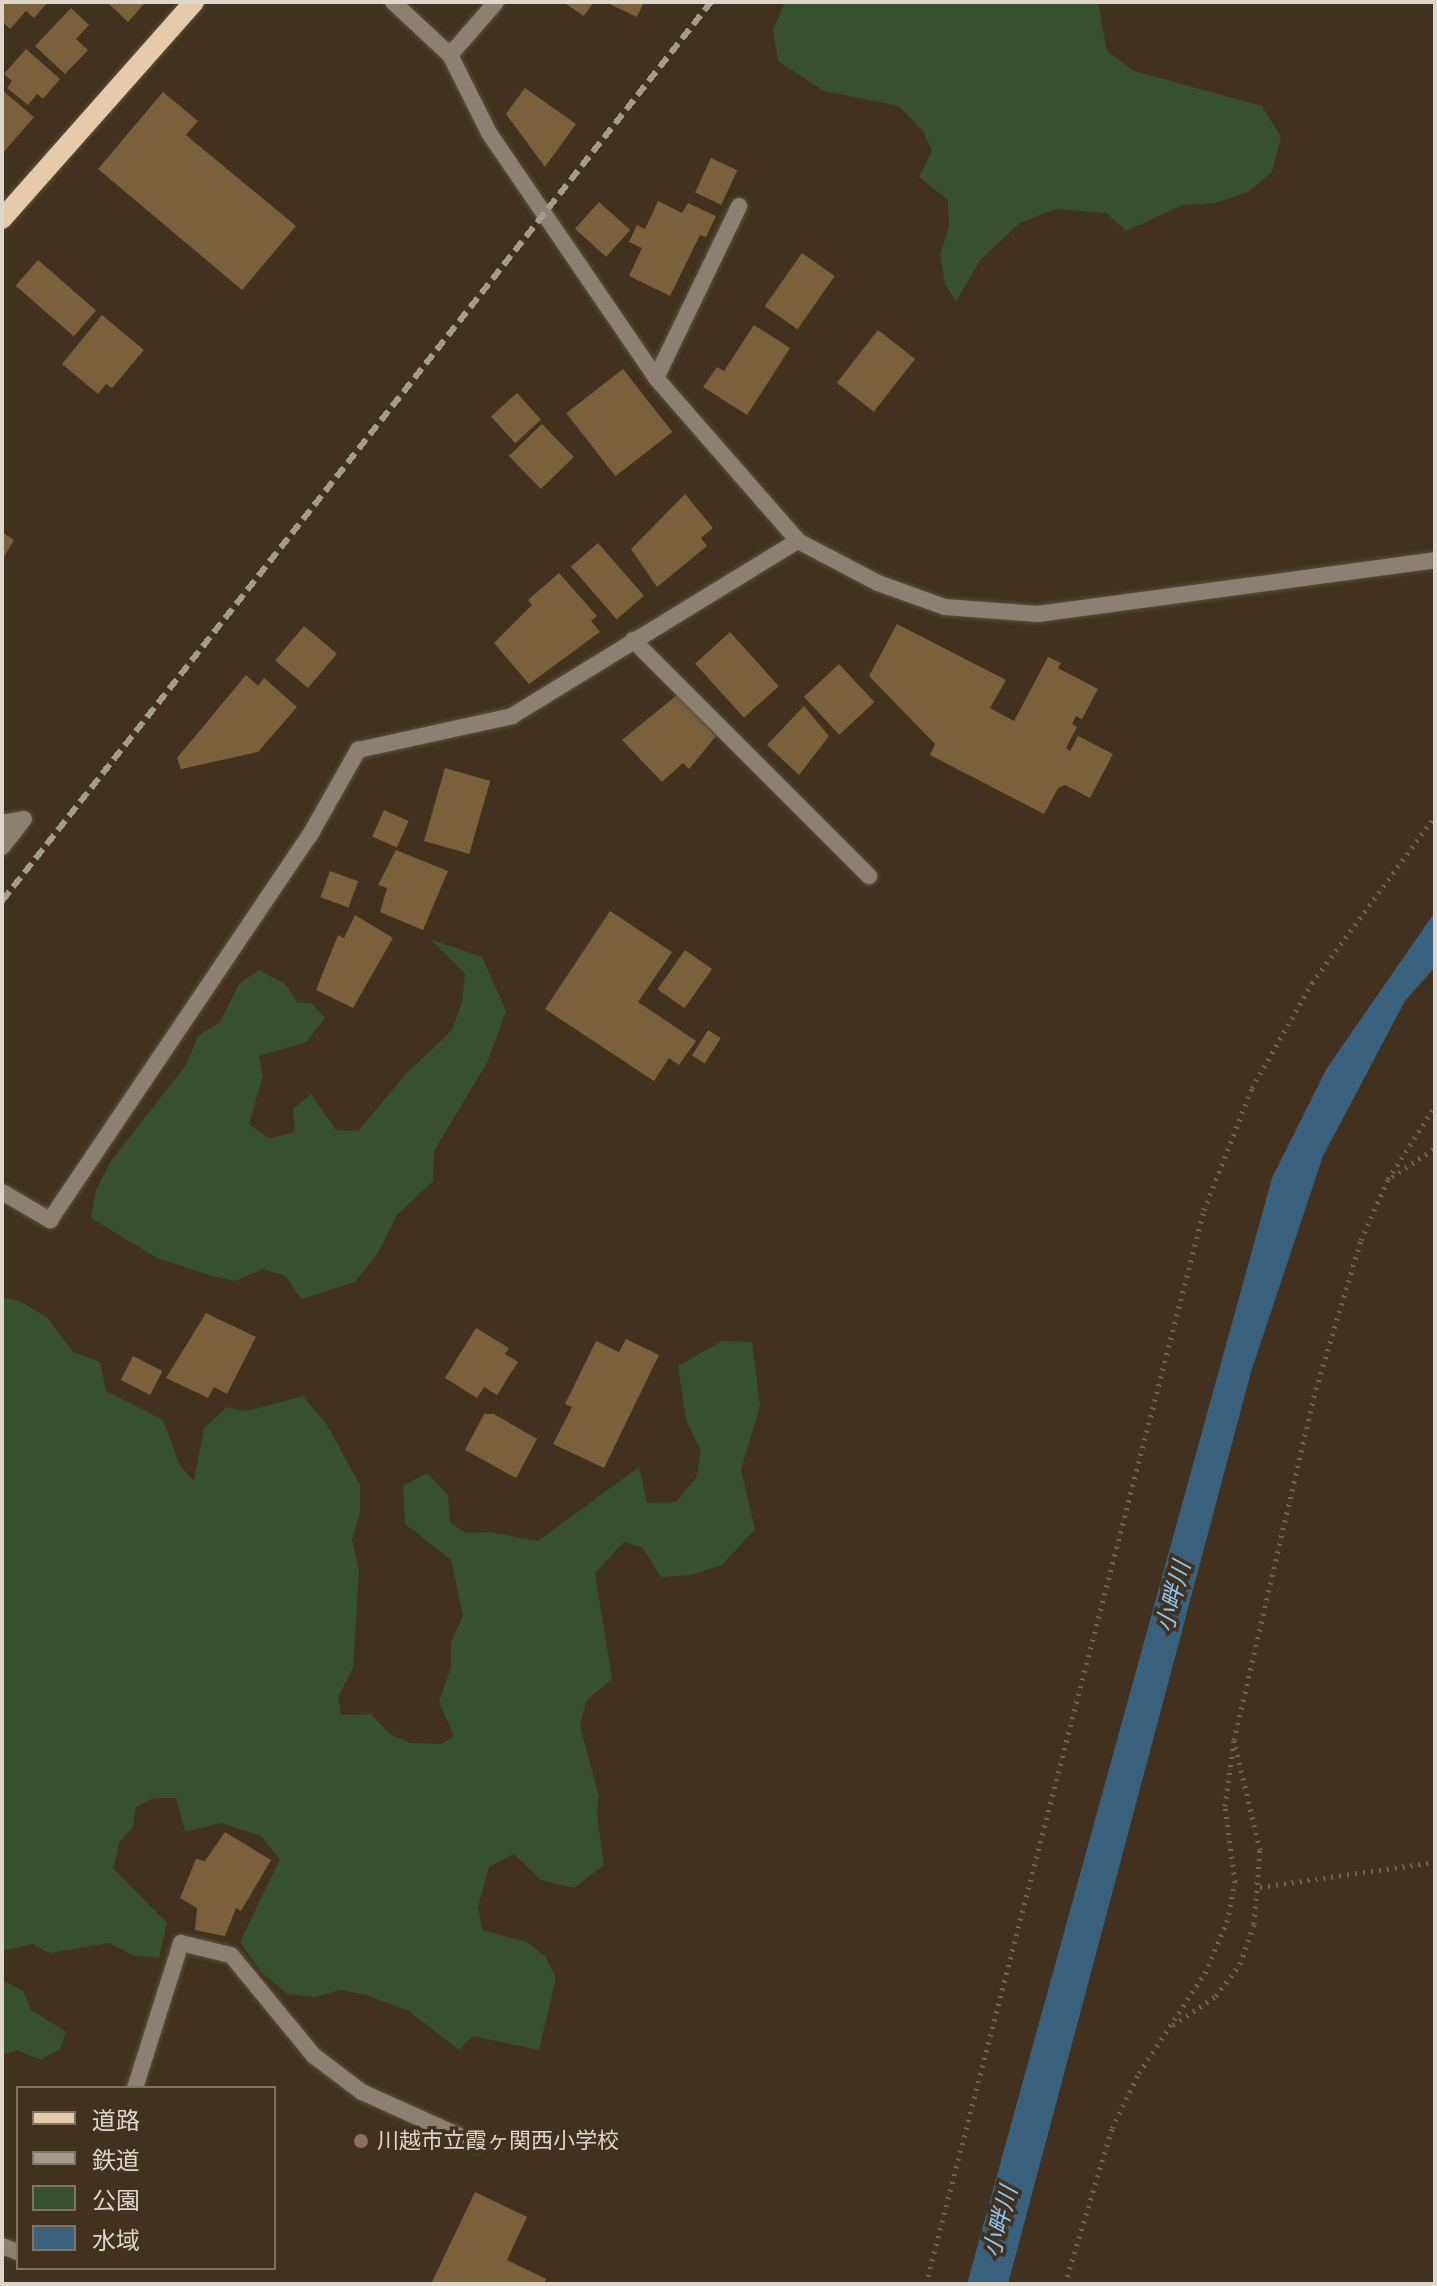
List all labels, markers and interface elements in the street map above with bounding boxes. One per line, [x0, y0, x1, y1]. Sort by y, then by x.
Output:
water label: 小畔川 [1151, 1558, 1197, 1636]
legend [16, 2086, 276, 2270]
text: 道路 [92, 2108, 140, 2134]
place label: 川越市立霞ヶ関西小学校 [377, 2128, 619, 2154]
marker: 川越市立霞ヶ関西小学校 [352, 2132, 370, 2150]
text: 鉄道 [92, 2148, 140, 2174]
water label: 小畔川 [978, 2183, 1024, 2261]
text: 公園 [92, 2188, 140, 2214]
text: 水域 [92, 2228, 140, 2254]

